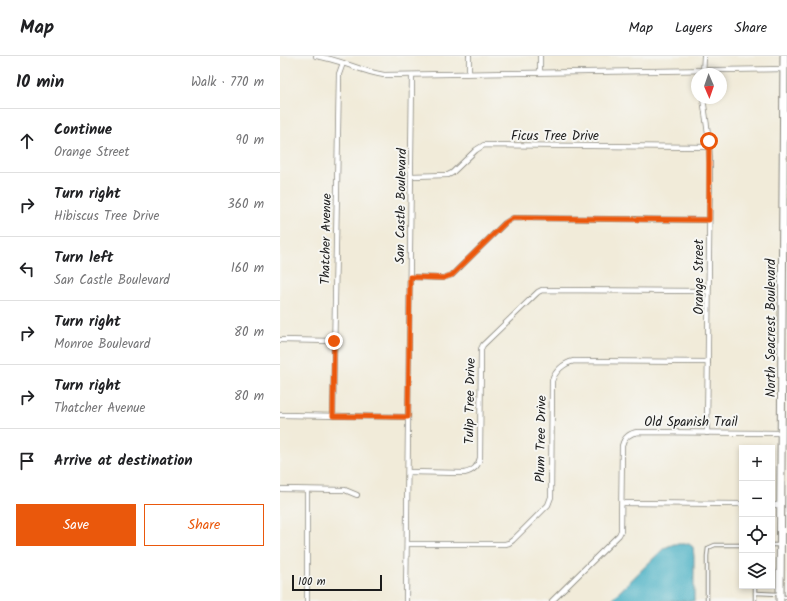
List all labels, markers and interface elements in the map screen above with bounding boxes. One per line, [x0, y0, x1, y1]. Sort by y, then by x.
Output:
text: Map [20, 13, 54, 43]
text: Map [629, 17, 653, 39]
text: Layers [675, 17, 713, 39]
text: Share [735, 17, 767, 39]
north arrow [691, 68, 727, 104]
text: 10 min [16, 69, 64, 96]
text: Walk · 770 m [191, 72, 264, 93]
text: Continue [54, 118, 112, 142]
street label: Ficus Tree Drive [511, 126, 599, 147]
icon: ahead [16, 130, 38, 152]
text: 90 m [236, 130, 264, 151]
route start [700, 132, 718, 150]
text: Orange Street [54, 142, 130, 163]
street label: San Castle Boulevard [390, 148, 413, 264]
text: Turn right [54, 182, 121, 206]
street label: Thatcher Avenue [315, 193, 338, 285]
icon: right [16, 194, 38, 216]
text: 360 m [227, 194, 264, 215]
text: Hibiscus Tree Drive [54, 206, 159, 227]
street label: Orange Street [689, 238, 710, 315]
text: Turn left [54, 246, 114, 270]
icon: left [16, 258, 38, 280]
text: 160 m [231, 258, 264, 279]
street label: North Seacrest Boulevard [761, 258, 782, 397]
text: San Castle Boulevard [54, 270, 170, 291]
text: Turn right [54, 310, 121, 334]
icon: right [16, 322, 38, 344]
text: 80 m [234, 322, 264, 343]
route end [325, 332, 343, 350]
text: Monroe Boulevard [54, 334, 150, 355]
street label: Tulip Tree Drive [459, 358, 482, 444]
text: Turn right [54, 374, 121, 398]
icon: right [16, 386, 38, 408]
text: 80 m [234, 386, 264, 407]
street label: Plum Tree Drive [530, 395, 553, 483]
text: Thatcher Avenue [54, 398, 145, 419]
street label: Old Spanish Trail [644, 412, 738, 433]
map controls [739, 445, 775, 589]
button: + [739, 445, 775, 481]
text: Arrive at destination [54, 449, 193, 473]
icon: arrive [16, 450, 38, 472]
button: − [739, 481, 775, 517]
button: Save [16, 504, 136, 546]
button: Share [144, 504, 264, 546]
button: locate [739, 517, 775, 553]
button: layers [739, 553, 775, 589]
scale bar [292, 573, 382, 592]
text: 100 m [298, 573, 326, 591]

